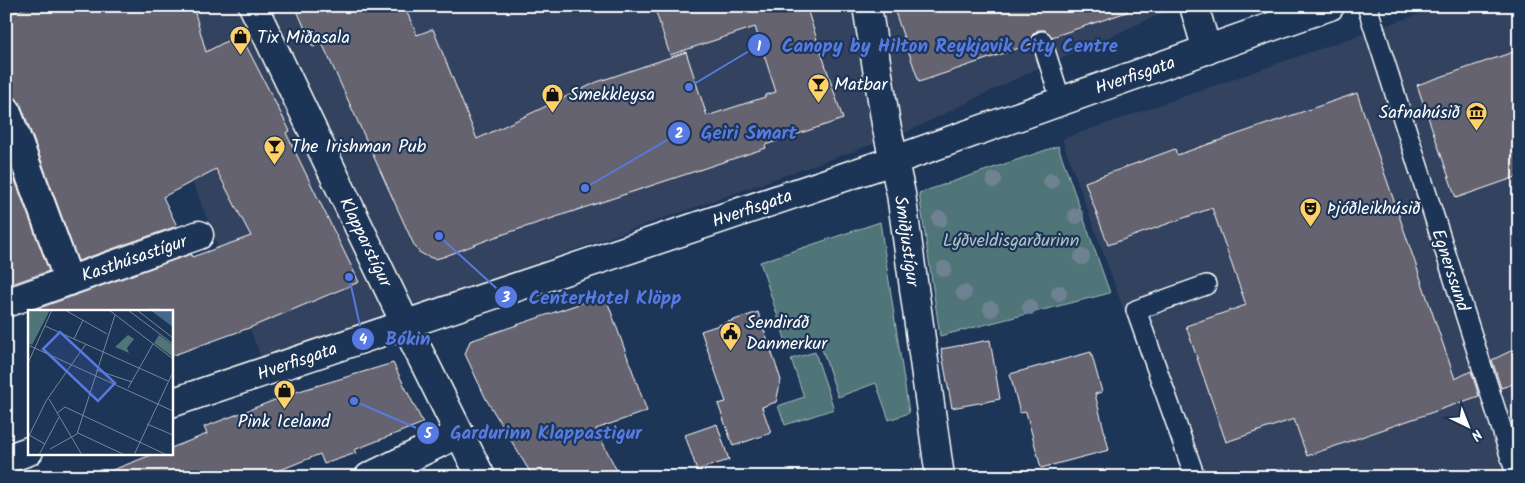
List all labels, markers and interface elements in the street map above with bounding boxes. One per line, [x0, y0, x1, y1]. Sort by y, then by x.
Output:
place label: Tix Miðasala [257, 24, 350, 53]
shop icon: Tix Miðasala [229, 25, 253, 56]
callout: Canopy by Hilton Reykjavik City Centre [747, 28, 1128, 62]
text: Canopy by Hilton Reykjavik City Centre [782, 32, 1118, 62]
text: 1 [757, 35, 762, 59]
street label: Hverfisgata [1091, 49, 1180, 104]
place label: Matbar [834, 71, 889, 100]
bar icon: Matbar [806, 72, 830, 103]
place label: Smekkleysa [569, 81, 655, 110]
shop icon: Smekkleysa [541, 82, 565, 113]
place label: Safnahúsið [1379, 99, 1461, 128]
museum icon: Safnahúsið [1464, 100, 1488, 131]
callout: Geiri Smart [666, 116, 807, 150]
text: Geiri Smart [701, 119, 797, 149]
text: 2 [675, 122, 684, 146]
place label: The Irishman Pub [291, 133, 427, 162]
bar icon: The Irishman Pub [263, 134, 287, 165]
street label: Hverfisgata [708, 182, 797, 237]
street label: Klapparstígur [330, 193, 399, 294]
street label: Smiðjustígur [885, 194, 926, 290]
place label: Þjóðleikhúsið [1327, 195, 1421, 224]
theatre icon: Þjóðleikhúsið [1299, 196, 1323, 227]
street label: Egnerssund [1423, 225, 1477, 316]
street label: Kasthúsastígur [78, 227, 192, 291]
park label: Lýðveldisgarðurinn [943, 227, 1079, 256]
callout: CenterHotel Klöpp [493, 280, 691, 314]
text: CenterHotel Klöpp [528, 284, 682, 314]
text: 3 [501, 286, 510, 310]
place label: Sendiráð Danmerkur [746, 309, 828, 359]
inset map [28, 310, 172, 456]
public building icon: Sendiráð Danmerkur [718, 320, 742, 351]
callout: Bókin [350, 322, 441, 356]
text: Bókin [385, 325, 431, 355]
text: 4 [359, 328, 367, 352]
street label: Hverfisgata [253, 335, 342, 390]
shop icon: Pink Iceland [272, 379, 296, 410]
north arrow [1442, 400, 1492, 450]
place label: Pink Iceland [238, 408, 331, 437]
callout: Gardurinn Klappastigur [415, 416, 652, 450]
text: Gardurinn Klappastigur [450, 419, 643, 449]
text: 5 [423, 422, 433, 446]
text: N [1465, 424, 1487, 446]

